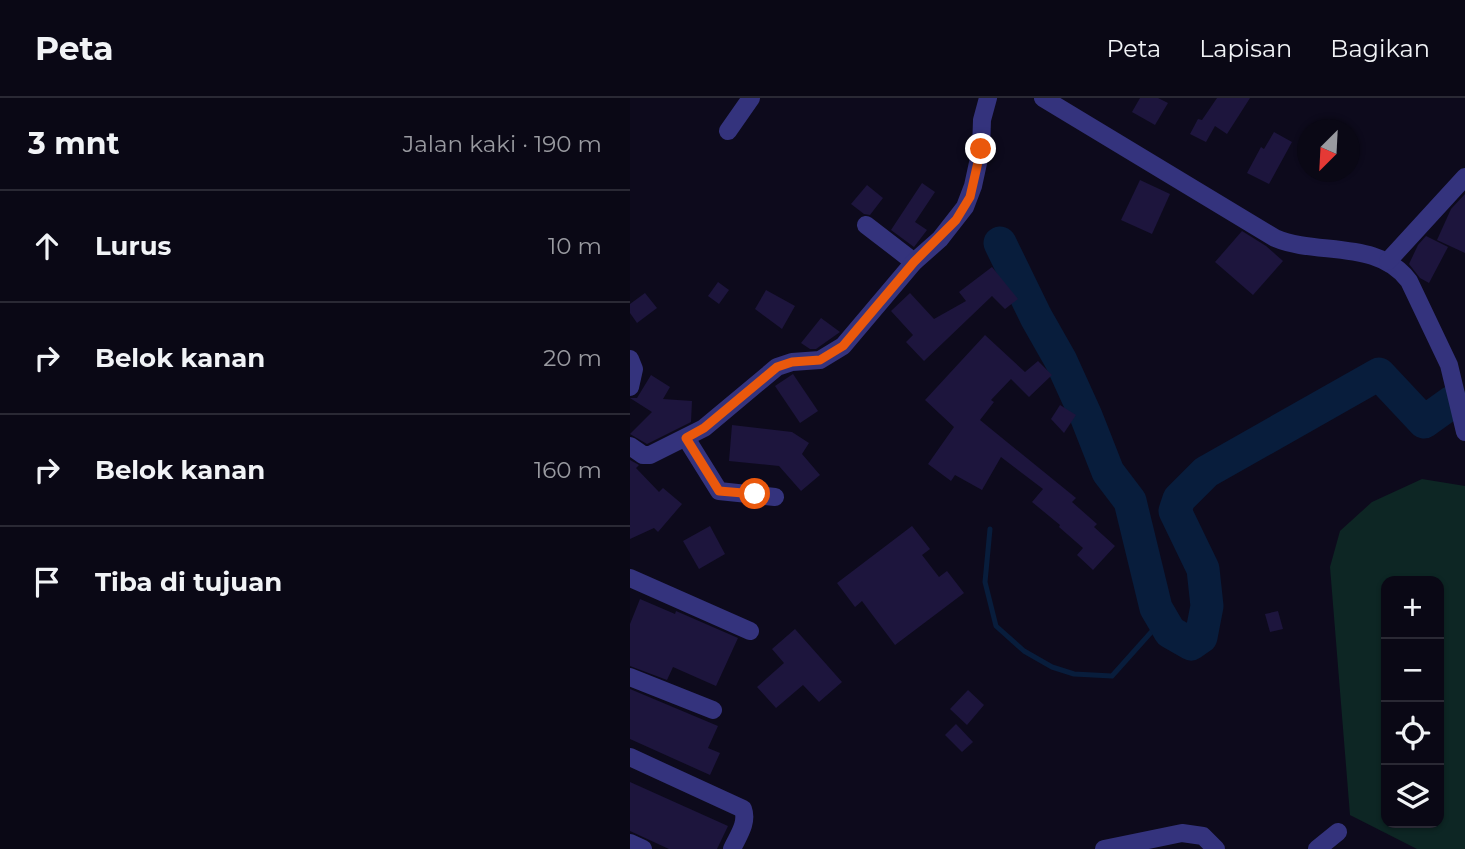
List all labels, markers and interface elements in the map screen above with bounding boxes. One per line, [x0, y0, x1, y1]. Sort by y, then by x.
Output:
text: Peta [35, 28, 114, 68]
text: Peta [1106, 34, 1161, 63]
text: Lapisan [1199, 34, 1292, 63]
text: Bagikan [1330, 34, 1430, 63]
north arrow [1297, 119, 1360, 182]
text: 3 mnt [28, 125, 120, 162]
text: Jalan kaki · 190 m [403, 130, 602, 158]
route end [965, 133, 996, 164]
icon: ahead [28, 227, 66, 265]
text: Lurus [95, 230, 171, 262]
text: 10 m [548, 232, 602, 260]
icon: right [28, 339, 66, 377]
text: Belok kanan [95, 342, 265, 374]
text: 20 m [543, 344, 602, 372]
icon: right [28, 451, 66, 489]
text: Belok kanan [95, 454, 265, 486]
text: 160 m [534, 456, 602, 484]
route start [739, 478, 770, 509]
icon: arrive [28, 563, 66, 601]
text: Tiba di tujuan [95, 566, 282, 598]
map controls [1381, 576, 1444, 828]
button: + [1381, 576, 1444, 639]
button: − [1381, 639, 1444, 702]
button: locate [1381, 702, 1444, 765]
button: layers [1381, 765, 1444, 828]

